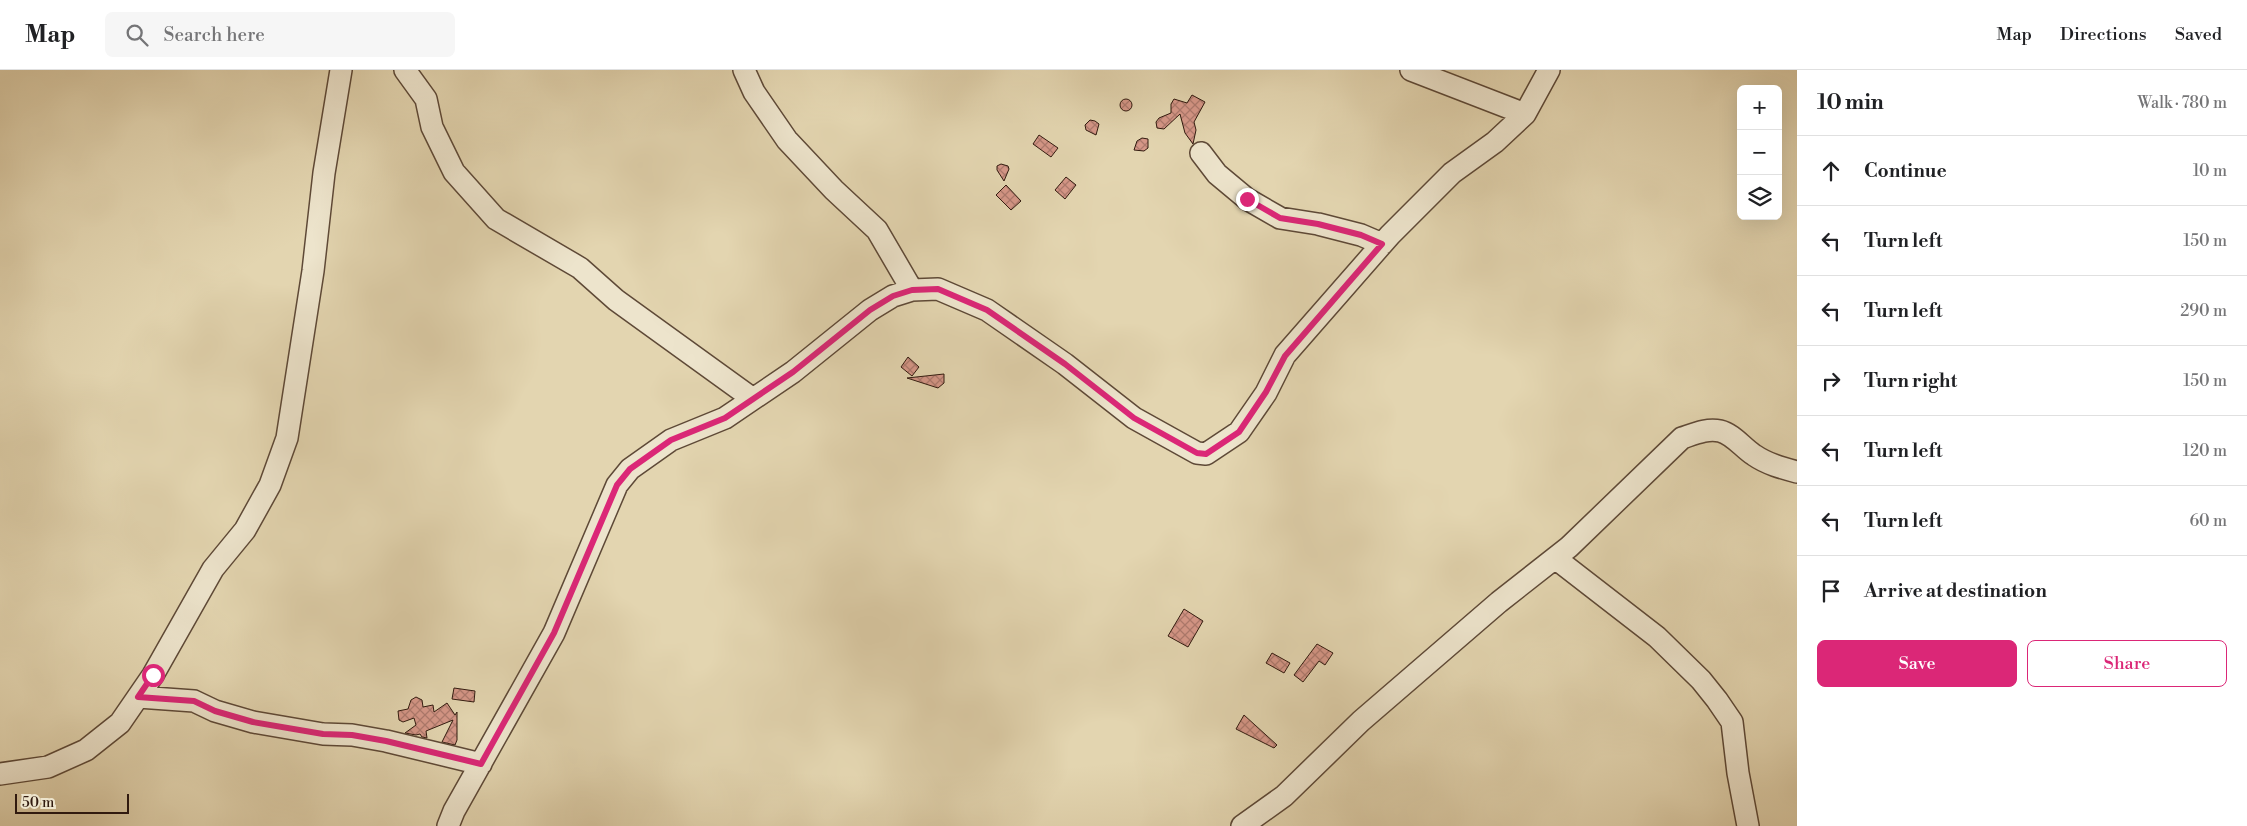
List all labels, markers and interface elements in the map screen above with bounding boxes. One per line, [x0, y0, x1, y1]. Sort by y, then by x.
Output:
search box [105, 12, 455, 57]
text: Map [25, 20, 75, 50]
icon: search [123, 21, 151, 49]
text: Search here [163, 23, 265, 47]
text: Map [1996, 23, 2032, 46]
text: Directions [2060, 23, 2147, 46]
text: Saved [2175, 23, 2222, 46]
map controls [1737, 85, 1782, 220]
button: + [1737, 85, 1782, 130]
text: 10 min [1817, 90, 1884, 116]
text: Walk · 780 m [2138, 93, 2227, 113]
button: − [1737, 130, 1782, 175]
icon: ahead [1817, 157, 1845, 185]
text: Continue [1864, 159, 1947, 183]
text: 10 m [2193, 161, 2227, 181]
button: layers [1737, 175, 1782, 220]
route end [1236, 188, 1259, 211]
icon: left [1817, 227, 1845, 255]
text: Turn left [1864, 229, 1943, 253]
text: 150 m [2183, 231, 2227, 251]
icon: left [1817, 297, 1845, 325]
text: Turn left [1864, 299, 1943, 323]
text: 290 m [2180, 301, 2227, 321]
icon: right [1817, 367, 1845, 395]
text: Turn right [1864, 369, 1957, 393]
text: 150 m [2183, 371, 2227, 391]
icon: left [1817, 437, 1845, 465]
text: Turn left [1864, 439, 1943, 463]
text: 120 m [2183, 441, 2227, 461]
icon: left [1817, 507, 1845, 535]
text: Turn left [1864, 509, 1943, 533]
text: 60 m [2189, 511, 2227, 531]
icon: arrive [1817, 577, 1845, 605]
text: Arrive at destination [1864, 579, 2047, 603]
button: Save [1817, 640, 2017, 687]
button: Share [2027, 640, 2227, 687]
route start [142, 664, 165, 687]
scale bar [15, 791, 129, 814]
text: 50 m [22, 794, 54, 812]

